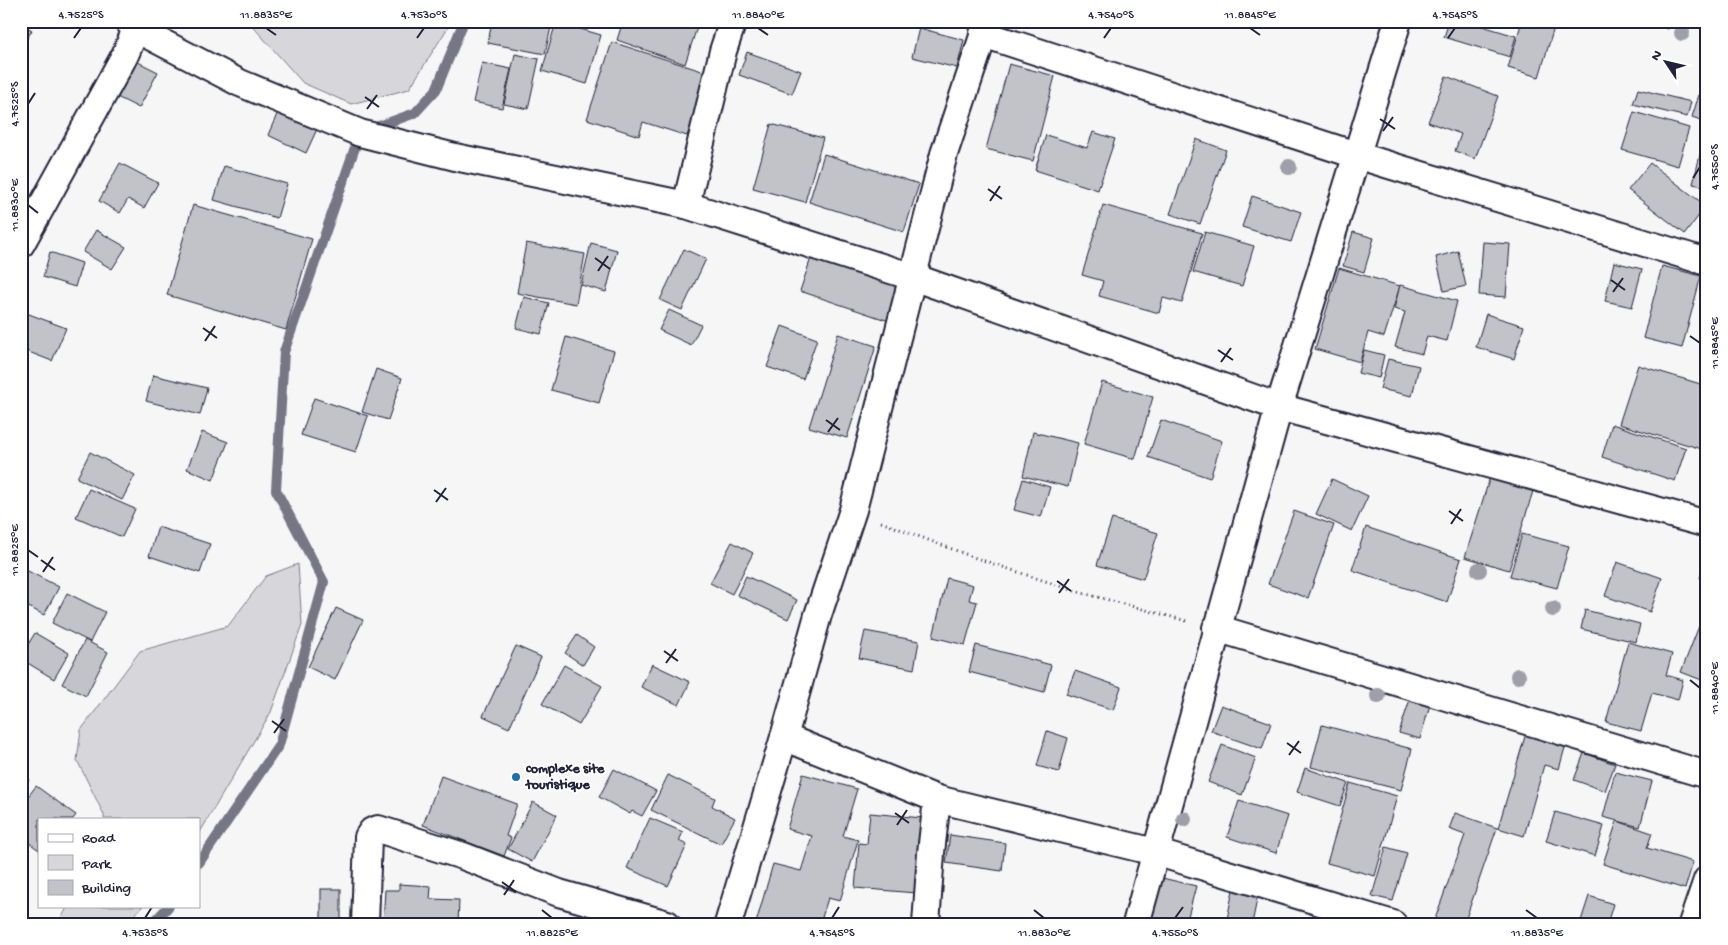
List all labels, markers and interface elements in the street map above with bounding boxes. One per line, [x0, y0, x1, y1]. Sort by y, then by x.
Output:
text: 4.7525°S [58, 9, 104, 23]
text: 11.8835°E [239, 9, 293, 23]
text: 4.7530°S [401, 9, 447, 23]
text: 11.8840°E [731, 9, 785, 23]
text: 4.7540°S [1088, 9, 1134, 23]
text: 11.8845°E [1223, 9, 1276, 23]
text: 4.7545°S [1433, 9, 1478, 23]
north arrow [1640, 38, 1690, 88]
text: N [1648, 47, 1667, 65]
text: 4.7525°S [9, 81, 23, 127]
text: 4.7550°S [1709, 144, 1723, 190]
text: 11.8830°E [9, 178, 23, 232]
text: 11.8845°E [1709, 317, 1723, 370]
text: 11.8825°E [9, 524, 23, 577]
text: 11.8840°E [1709, 661, 1723, 715]
place label: complexe site touristique [524, 761, 605, 794]
marker: complexe site touristique [510, 771, 522, 783]
legend [38, 818, 200, 908]
text: Road [82, 830, 116, 848]
text: Park [81, 856, 112, 874]
text: Building [81, 880, 131, 898]
text: 4.7535°S [122, 927, 168, 941]
text: 11.8825°E [525, 927, 578, 941]
text: 4.7545°S [810, 927, 855, 941]
text: 11.8830°E [1017, 927, 1071, 941]
text: 4.7550°S [1152, 927, 1198, 941]
text: 11.8835°E [1510, 927, 1564, 941]

